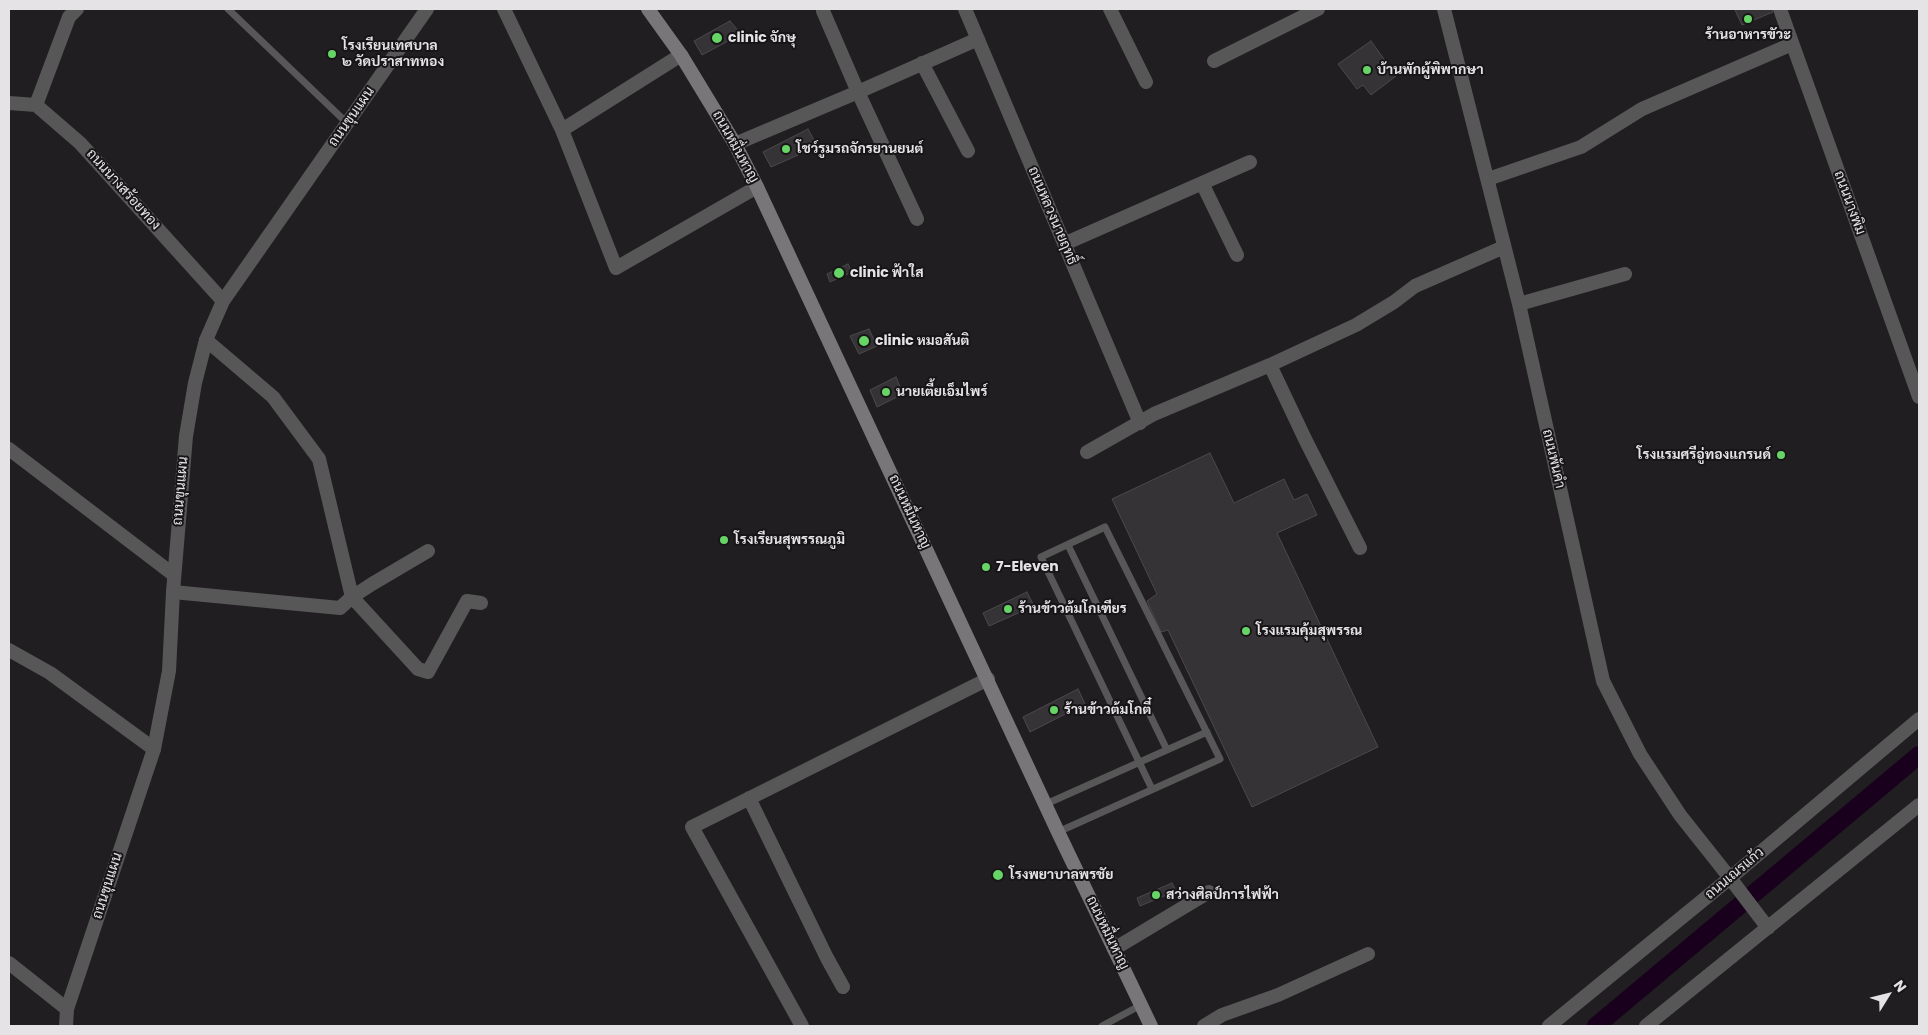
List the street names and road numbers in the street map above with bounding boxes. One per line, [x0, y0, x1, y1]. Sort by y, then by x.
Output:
street label: ถนนขุนแผน [325, 84, 379, 150]
street label: ถนนหมื่นหาญ [708, 108, 762, 186]
street label: ถนนนางสร้อยทอง [82, 146, 164, 234]
street label: ถนนหลวงนายฤทธิ์ [1024, 164, 1080, 268]
street label: ถนนนางพิม [1830, 169, 1868, 237]
street label: ถนนพันคำ [1538, 428, 1568, 490]
street label: ถนนขุนแผน [170, 456, 192, 526]
street label: ถนนหมื่นหาญ [885, 472, 933, 552]
street label: ถนนเณรแก้ว [1702, 844, 1768, 904]
street label: ถนนขุนแผน [89, 851, 127, 921]
street label: ถนนหมื่นหาญ [1082, 893, 1132, 973]

